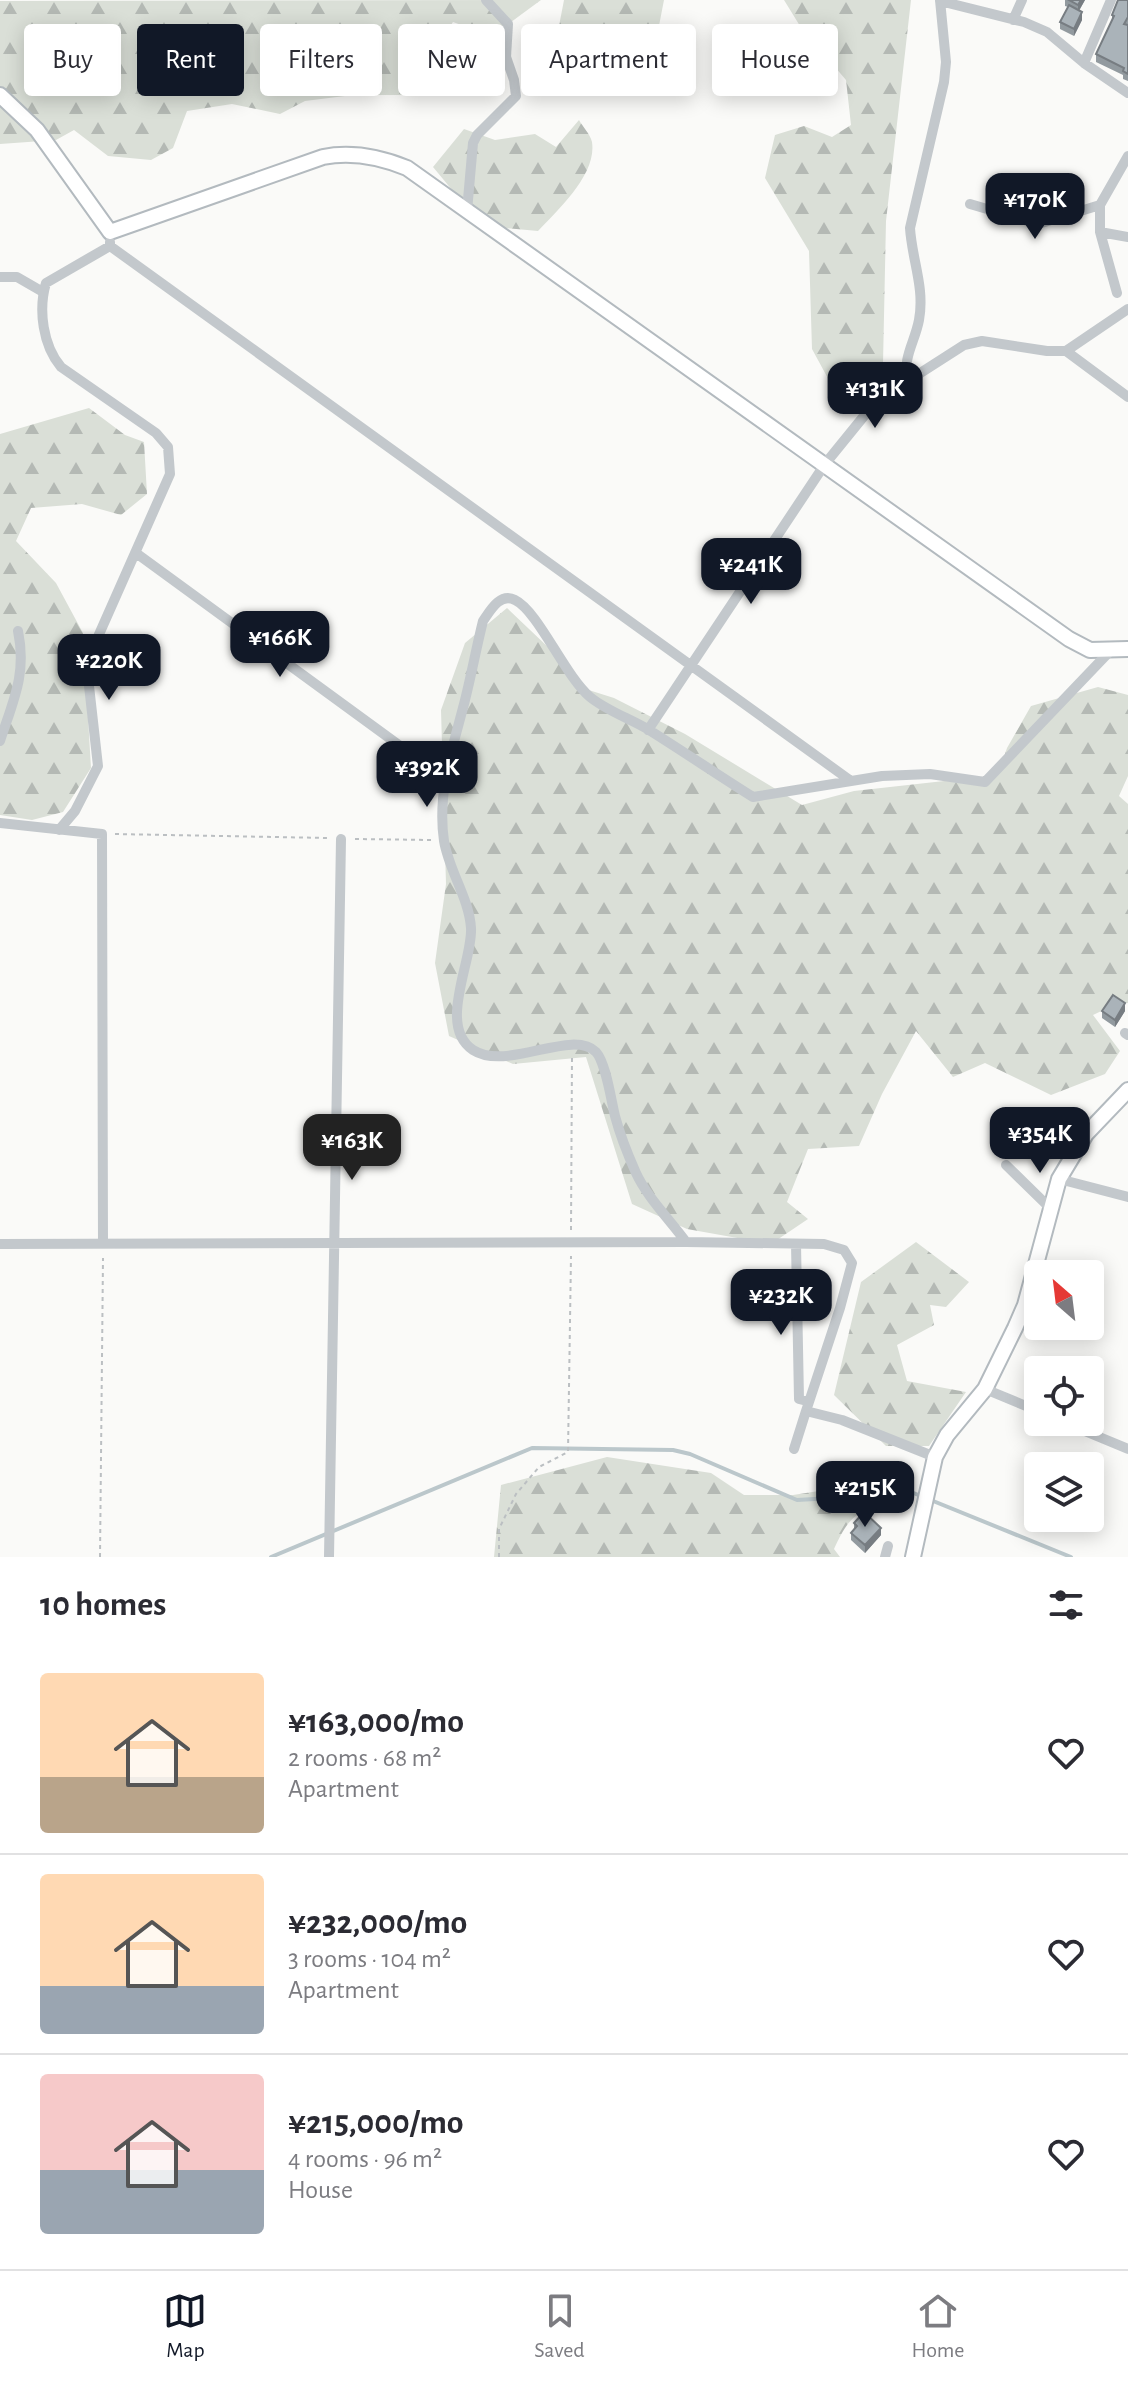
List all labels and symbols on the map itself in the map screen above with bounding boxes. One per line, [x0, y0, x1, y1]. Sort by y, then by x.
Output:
pin: ¥170K [979, 173, 1091, 241]
pin: ¥131K [819, 362, 931, 430]
pin: ¥241K [695, 538, 807, 606]
pin: ¥166K [224, 611, 336, 679]
pin: ¥220K [53, 634, 165, 702]
pin: ¥392K [371, 741, 483, 809]
pin: ¥354K [984, 1107, 1096, 1175]
pin: ¥163K [296, 1114, 408, 1182]
north arrow [1024, 1260, 1104, 1340]
pin: ¥232K [725, 1269, 837, 1337]
pin: ¥215K [809, 1461, 921, 1529]

